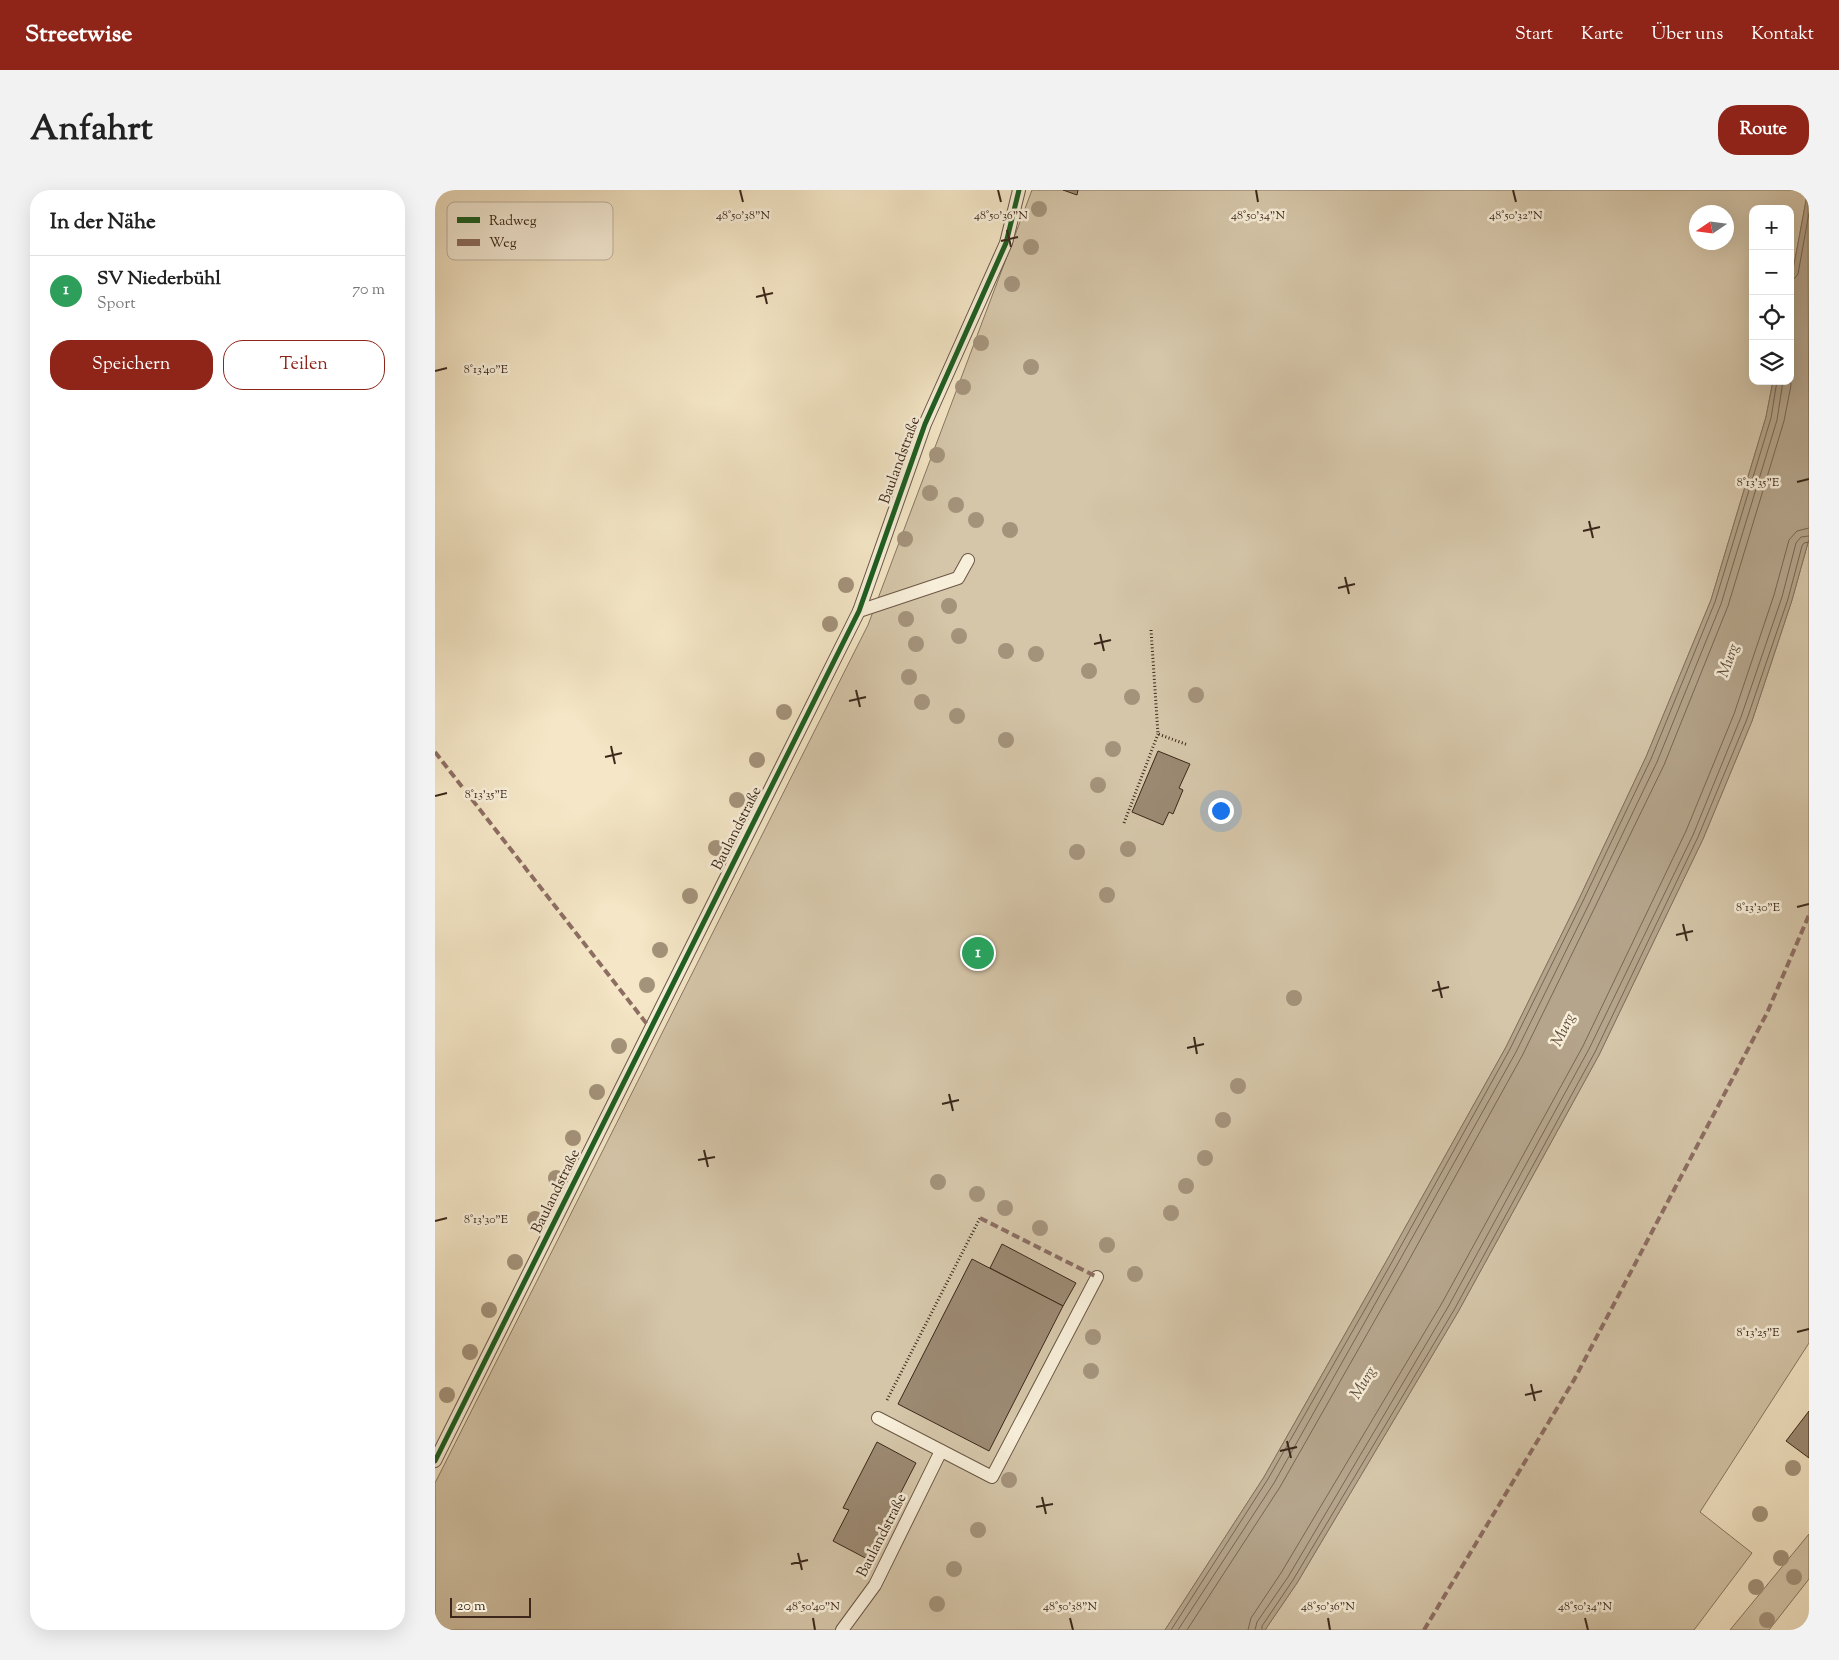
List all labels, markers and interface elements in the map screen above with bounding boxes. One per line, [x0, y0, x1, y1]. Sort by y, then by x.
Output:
text: Streetwise [25, 18, 132, 52]
text: Start [1515, 22, 1553, 48]
text: Karte [1581, 22, 1623, 48]
text: Über uns [1651, 22, 1723, 48]
text: Kontakt [1751, 22, 1814, 48]
text: Anfahrt [30, 105, 153, 156]
button: Route [1718, 105, 1809, 155]
legend [447, 202, 613, 260]
north arrow [1689, 205, 1734, 250]
map controls [1749, 205, 1794, 385]
button: + [1749, 205, 1794, 250]
text: 48°50'38"N [716, 207, 770, 225]
text: 48°50'36"N [974, 207, 1028, 225]
text: 48°50'34"N [1231, 207, 1285, 225]
text: 48°50'32"N [1489, 207, 1543, 225]
text: In der Nähe [50, 208, 156, 238]
text: Radweg [489, 212, 537, 232]
text: Weg [489, 234, 517, 254]
button: − [1749, 250, 1794, 295]
text: SV Niederbühl [97, 266, 221, 293]
text: 1 [63, 279, 69, 302]
text: 70 m [352, 279, 385, 302]
text: Sport [97, 293, 136, 316]
button: locate [1749, 295, 1794, 340]
button: Speichern [50, 340, 213, 390]
button: Teilen [223, 340, 385, 390]
button: layers [1749, 340, 1794, 385]
text: 8°13'40"E [464, 361, 509, 379]
street label: Baulandstraße [875, 414, 926, 507]
text: 8°13'35"E [1737, 474, 1780, 492]
water label: Murg [1713, 641, 1746, 681]
street label: Baulandstraße [707, 783, 767, 874]
text: 8°13'35"E [465, 786, 508, 804]
your location [1208, 798, 1234, 824]
text: 8°13'30"E [1736, 899, 1781, 917]
pin: 1 [962, 934, 994, 972]
water label: Murg [1546, 1009, 1582, 1051]
street label: Baulandstraße [527, 1146, 586, 1237]
text: 8°13'30"E [464, 1211, 509, 1229]
text: 8°13'25"E [1736, 1324, 1780, 1342]
water label: Murg [1345, 1362, 1383, 1404]
street label: Baulandstraße [852, 1490, 912, 1581]
scale bar [450, 1595, 531, 1618]
text: 20 m [457, 1597, 486, 1617]
text: 48°50'40"N [786, 1598, 840, 1616]
text: 48°50'38"N [1043, 1598, 1097, 1616]
text: 48°50'36"N [1301, 1598, 1355, 1616]
text: 48°50'34"N [1558, 1598, 1612, 1616]

